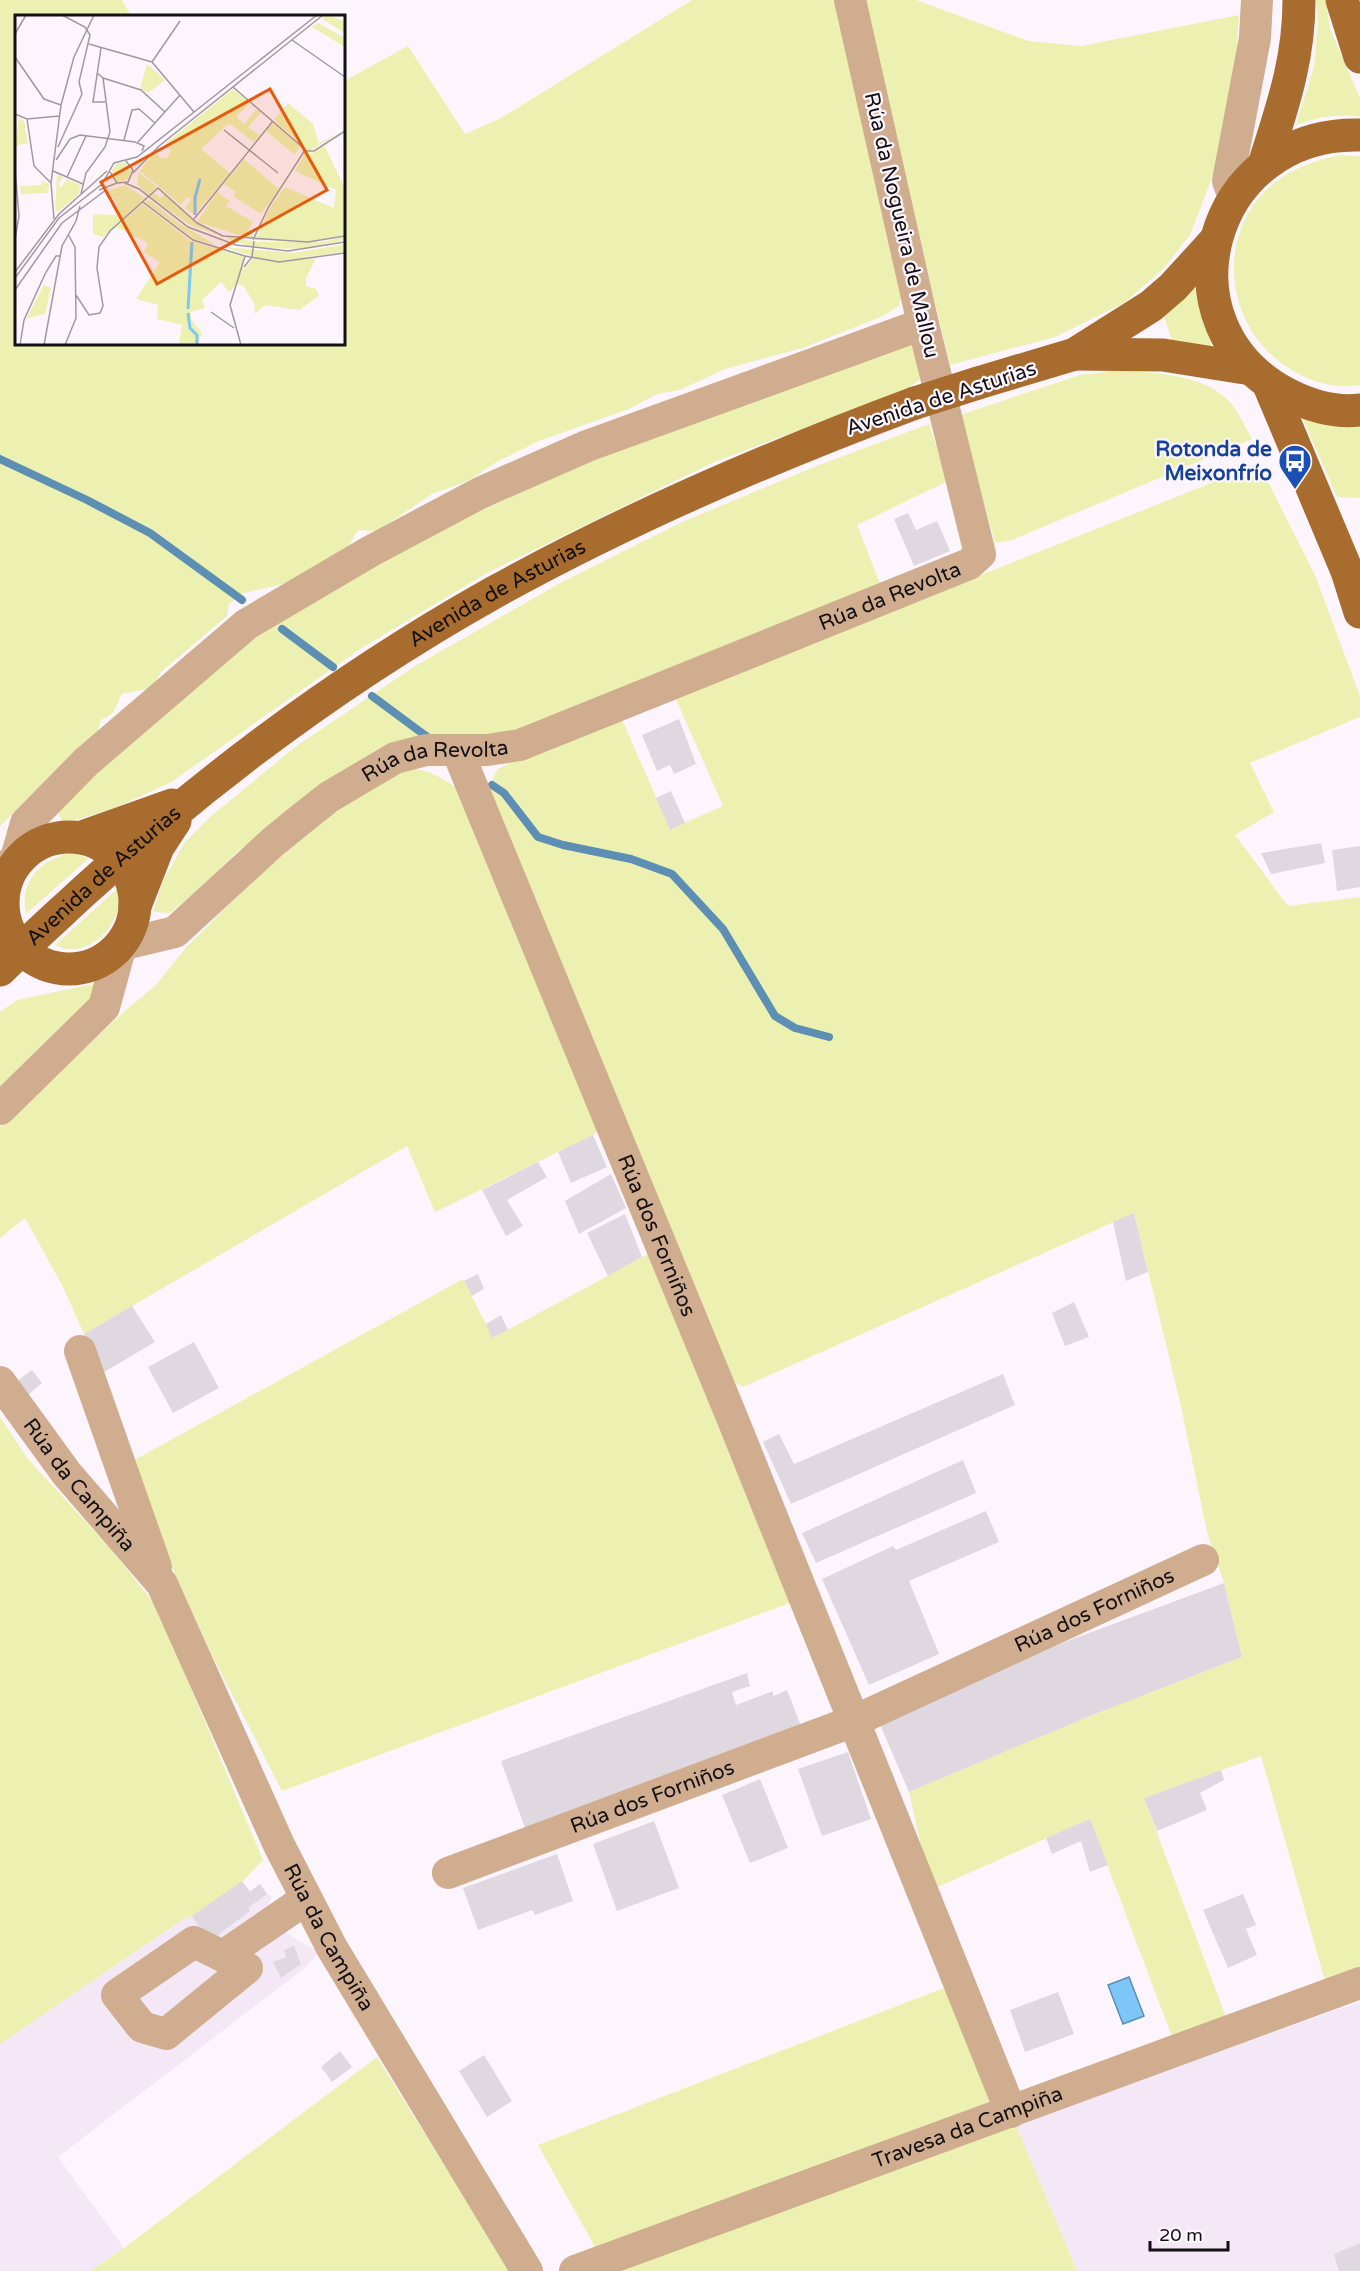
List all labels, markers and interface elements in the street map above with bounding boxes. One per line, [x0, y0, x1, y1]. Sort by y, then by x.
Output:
inset map [15, 15, 345, 345]
street label: Rúa da Nogueira de Mallou [859, 90, 944, 360]
street label: Avenida de Asturias [843, 356, 1039, 441]
place label: Rotonda de Meixonfrío [1155, 437, 1272, 486]
bus stop icon: Rotonda de Meixonfrío [1277, 443, 1313, 490]
street label: Avenida de Asturias [404, 534, 590, 653]
street label: Rúa da Revolta [815, 557, 965, 636]
street label: Rúa da Revolta [357, 735, 510, 788]
street label: Avenida de Asturias [21, 801, 186, 951]
street label: Rúa dos Forniños [612, 1151, 701, 1320]
street label: Rúa da Campiña [18, 1414, 140, 1557]
street label: Rúa dos Forniños [1011, 1563, 1178, 1658]
street label: Rúa dos Forniños [567, 1755, 738, 1839]
street label: Rúa da Campiña [278, 1860, 379, 2016]
street label: Travesa da Campiña [869, 2081, 1066, 2174]
scale bar [1150, 2214, 1228, 2252]
text: 20 m [1159, 2224, 1203, 2246]

